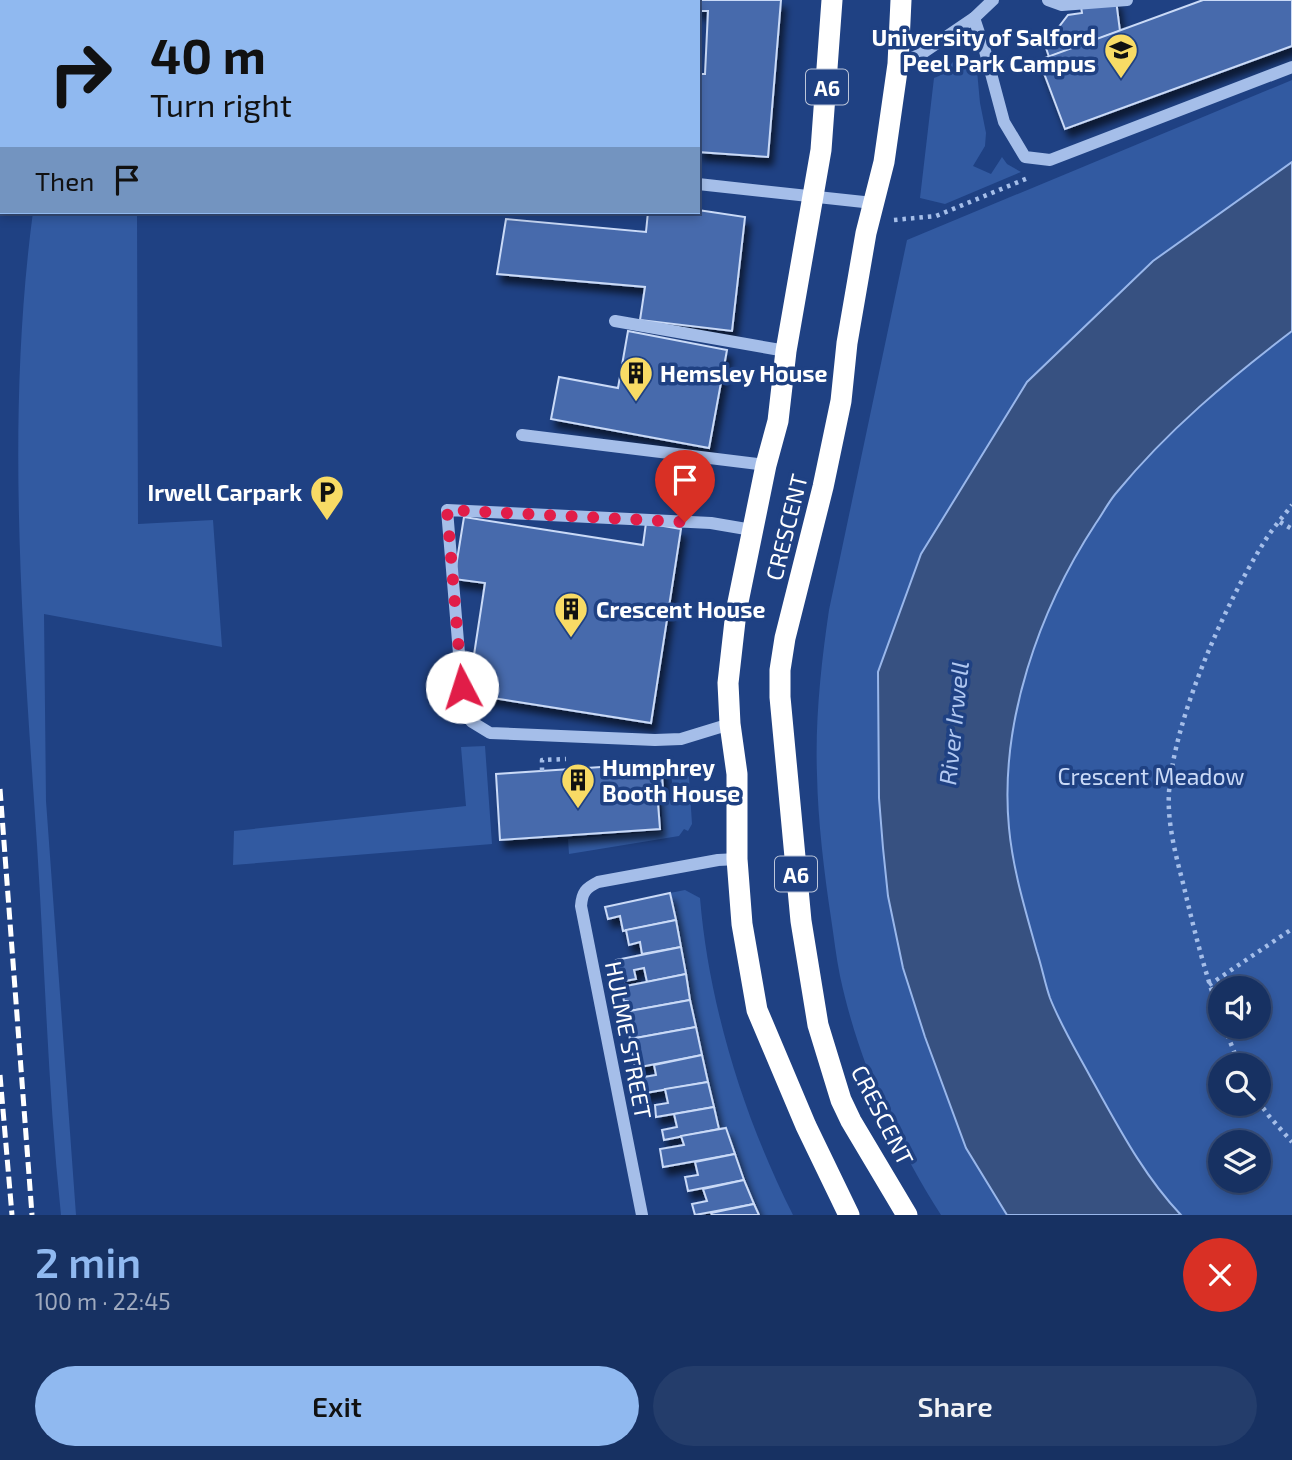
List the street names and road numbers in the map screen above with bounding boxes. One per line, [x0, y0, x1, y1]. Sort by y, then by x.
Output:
road number: A6 [806, 70, 848, 104]
street label: CRESCENT [759, 471, 813, 583]
road number: A6 [775, 856, 817, 892]
street label: HULME STREET [600, 959, 658, 1121]
street label: CRESCENT [846, 1060, 920, 1170]

